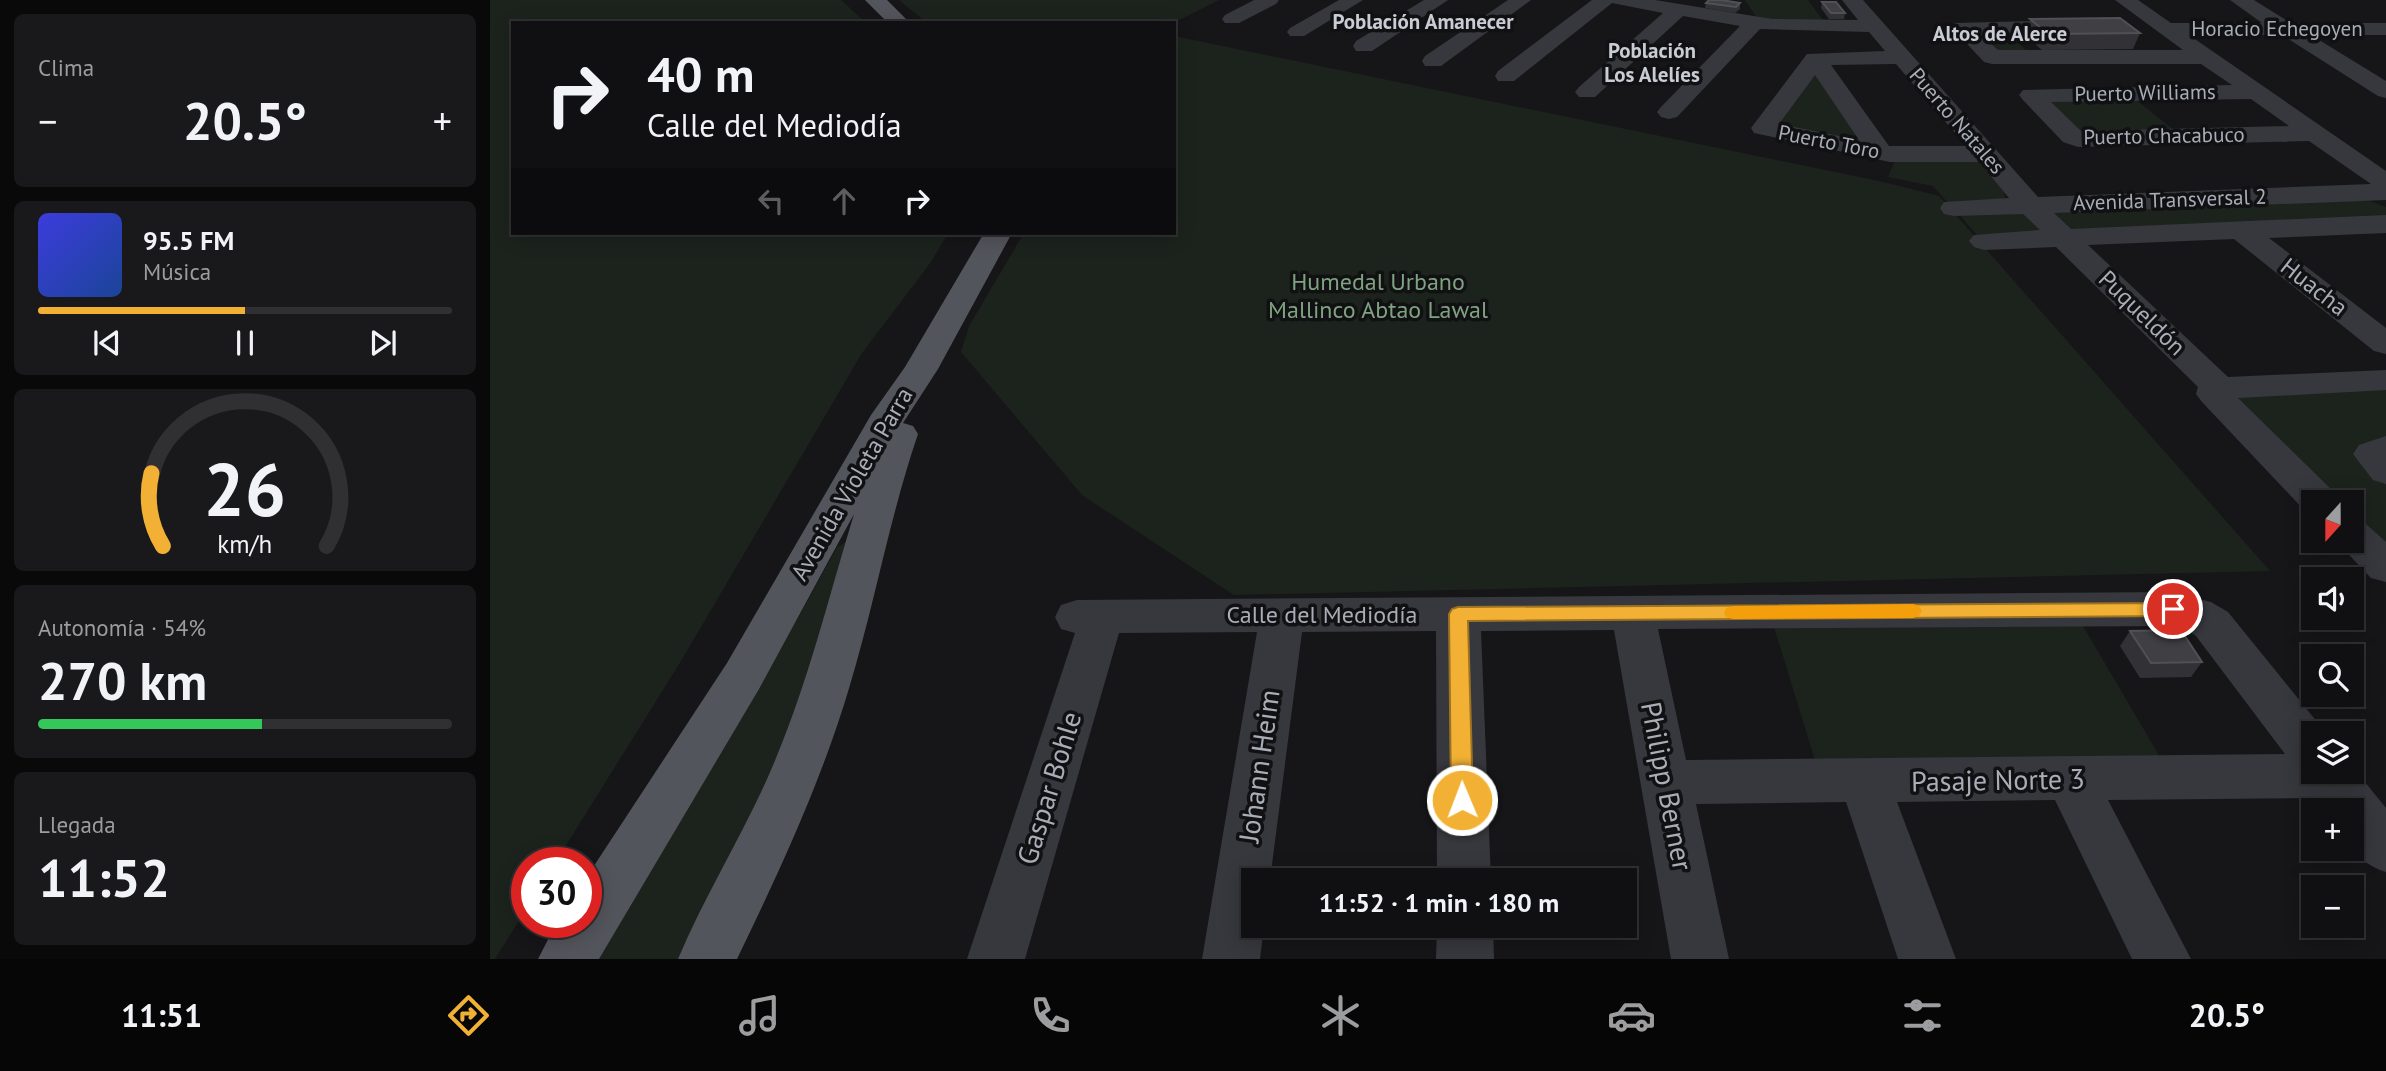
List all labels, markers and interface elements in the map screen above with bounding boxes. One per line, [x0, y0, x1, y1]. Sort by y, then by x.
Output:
district label: Población Amanecer [1332, 8, 1514, 35]
street label: Horacio Echegoyen [2191, 15, 2363, 42]
district label: Altos de Alerce [1933, 20, 2067, 47]
district label: Población Los Alelíes [1604, 37, 1700, 88]
text: 40 m [647, 42, 754, 106]
icon: right [532, 49, 623, 140]
text: Clima [38, 53, 94, 82]
street label: Puerto Natales [1904, 62, 2011, 179]
street label: Puerto Williams [2074, 78, 2216, 107]
text: 20.5° [183, 87, 307, 154]
text: − [38, 96, 57, 145]
text: + [433, 96, 452, 145]
text: Calle del Mediodía [647, 104, 902, 146]
street label: Puerto Toro [1776, 118, 1882, 165]
street label: Puerto Chacabuco [2083, 121, 2245, 150]
icon: left [752, 182, 790, 220]
icon: ahead [825, 182, 863, 220]
icon: right [898, 182, 936, 220]
street label: Avenida Transversal 2 [2073, 183, 2267, 216]
text: 95.5 FM [143, 224, 234, 257]
street label: Huacha [2274, 251, 2354, 322]
text: Música [143, 257, 211, 286]
street label: Puqueldón [2092, 263, 2192, 362]
park label: Humedal Urbano Mallinco Abtao Lawal [1268, 266, 1488, 325]
icon: previous [88, 324, 126, 362]
icon: pause [226, 324, 264, 362]
icon: next [364, 324, 402, 362]
street label: Avenida Violeta Parra [784, 382, 920, 586]
text: 26 [204, 442, 286, 536]
north arrow [2301, 490, 2364, 553]
map controls [2301, 490, 2364, 938]
text: km/h [218, 527, 272, 559]
button: sound [2301, 567, 2364, 630]
pin [2143, 579, 2203, 639]
icon: arrive [2154, 590, 2192, 628]
street label: Calle del Mediodía [1227, 599, 1417, 630]
text: Autonomía · 54% [38, 613, 206, 642]
button: search [2301, 644, 2364, 707]
text: 270 km [38, 647, 207, 714]
street label: Johann Heim [1229, 687, 1288, 846]
street label: Philipp Berner [1633, 698, 1702, 874]
street label: Gaspar Bohle [1008, 707, 1089, 869]
button: layers [2301, 721, 2364, 784]
street label: Pasaje Norte 3 [1911, 759, 2085, 800]
position arrow [1425, 763, 1499, 837]
button: + [2301, 798, 2364, 861]
text: Llegada [38, 810, 116, 839]
text: 11:52 [38, 844, 170, 911]
speed limit sign: 30 [511, 847, 602, 938]
button: − [2301, 875, 2364, 938]
text: 11:52 · 1 min · 180 m [1319, 886, 1559, 919]
icon: directions [444, 991, 493, 1040]
icon: music [735, 991, 784, 1040]
icon: phone [1026, 991, 1075, 1040]
icon: climate [1316, 991, 1365, 1040]
icon: car [1607, 991, 1656, 1040]
icon: filters [1898, 991, 1947, 1040]
text: 11:51 [121, 994, 202, 1036]
text: 20.5° [2189, 994, 2265, 1036]

